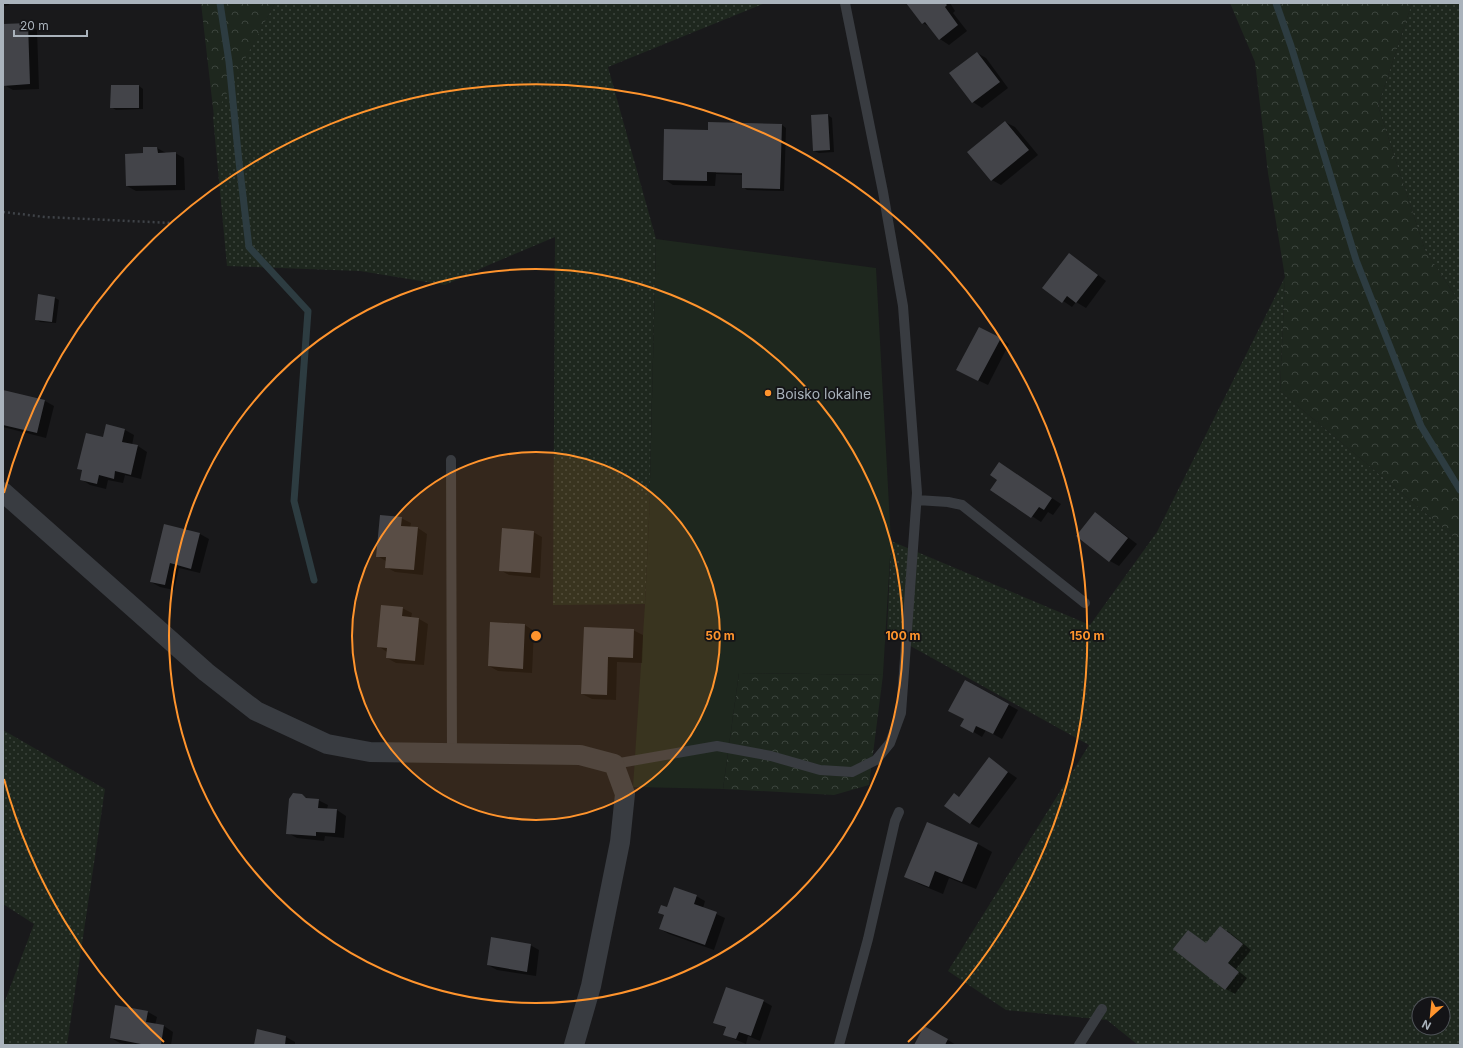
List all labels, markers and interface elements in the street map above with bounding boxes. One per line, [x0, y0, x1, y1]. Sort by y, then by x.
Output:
scale bar [14, 12, 87, 38]
text: 20 m [20, 18, 49, 33]
place label: Boisko lokalne [776, 385, 871, 402]
marker: Boisko lokalne [763, 388, 773, 398]
text: 50 m [705, 628, 735, 643]
text: 100 m [885, 628, 921, 643]
text: 150 m [1070, 628, 1104, 643]
centre of rings [529, 629, 543, 643]
north arrow [1411, 996, 1451, 1036]
text: N [1420, 1017, 1433, 1033]

